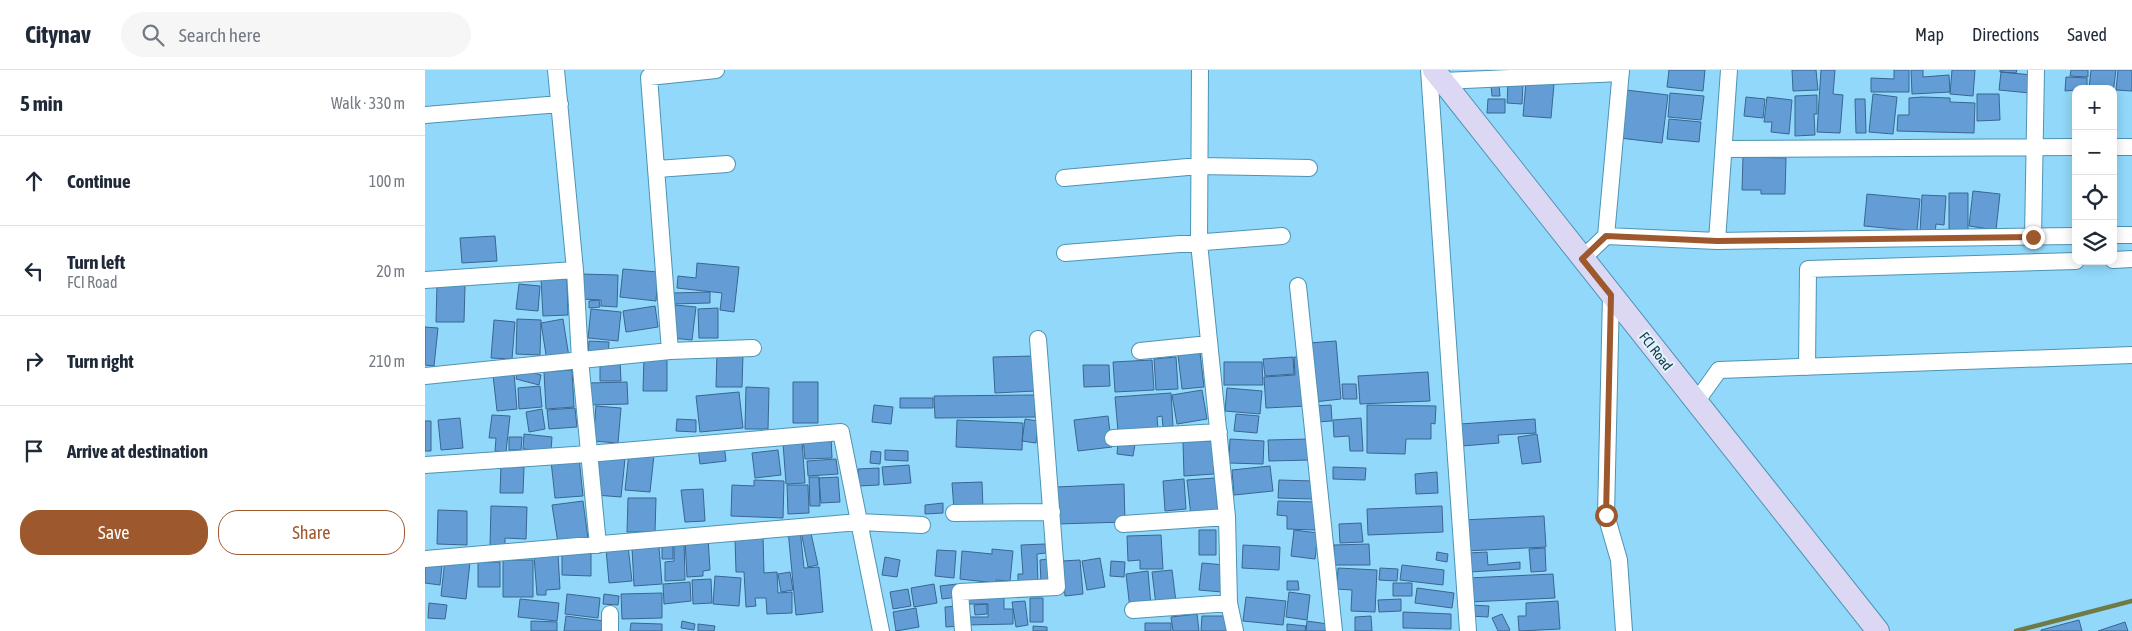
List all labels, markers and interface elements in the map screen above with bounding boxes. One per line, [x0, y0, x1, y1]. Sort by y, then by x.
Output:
search box [121, 12, 471, 57]
text: Citynav [25, 21, 91, 48]
icon: search [139, 21, 167, 49]
text: Search here [179, 24, 261, 46]
text: Map [1915, 24, 1944, 45]
text: Directions [1972, 24, 2039, 45]
text: Saved [2067, 24, 2107, 45]
map controls [2072, 85, 2117, 265]
button: + [2072, 85, 2117, 130]
text: 5 min [20, 91, 63, 115]
text: Walk · 330 m [331, 94, 405, 112]
button: − [2072, 130, 2117, 175]
icon: ahead [20, 167, 48, 195]
text: Continue [67, 170, 131, 192]
text: 100 m [369, 172, 405, 190]
button: locate [2072, 175, 2117, 220]
button: layers [2072, 220, 2117, 265]
route end [2022, 226, 2045, 249]
text: Turn left [67, 251, 125, 273]
icon: left [20, 257, 48, 285]
text: 20 m [376, 262, 405, 280]
text: FCI Road [67, 273, 117, 291]
street label: FCI Road [1636, 329, 1676, 373]
icon: right [20, 347, 48, 375]
text: Turn right [67, 350, 134, 372]
text: 210 m [369, 352, 405, 370]
icon: arrive [20, 437, 48, 465]
text: Arrive at destination [67, 440, 208, 462]
route start [1595, 504, 1618, 527]
button: Save [20, 510, 208, 555]
button: Share [218, 510, 405, 555]

